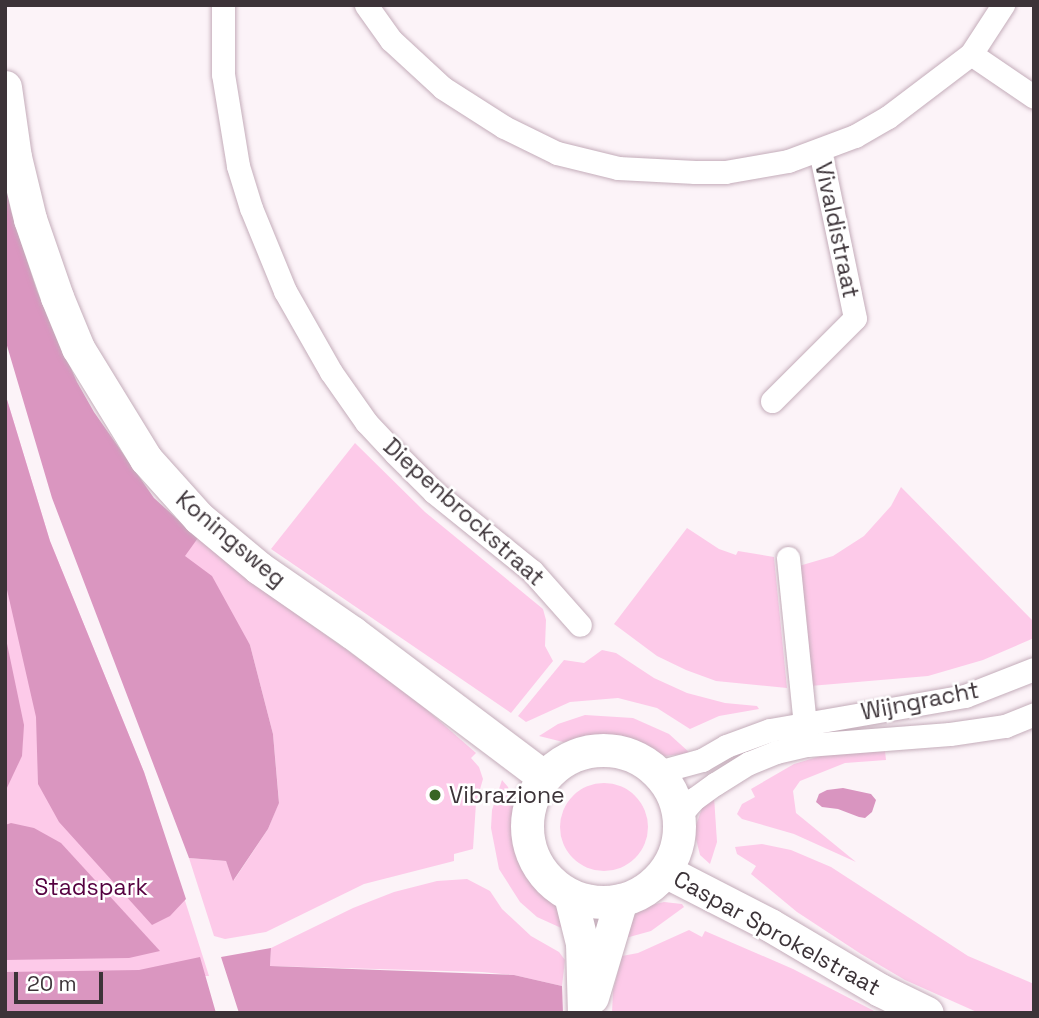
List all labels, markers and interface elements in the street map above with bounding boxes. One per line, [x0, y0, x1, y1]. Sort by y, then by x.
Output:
street label: Vivaldistraat [809, 160, 865, 300]
street label: Diepenbrockstraat [378, 432, 550, 592]
street label: Koningsweg [170, 485, 292, 593]
street label: Wijngracht [859, 676, 981, 726]
place label: Vibrazione [449, 781, 565, 809]
marker: Vibrazione [427, 787, 443, 803]
street label: Caspar Sprokelstraat [669, 865, 885, 1001]
park label: Stadspark [34, 873, 148, 901]
scale bar [18, 958, 107, 1002]
text: 20 m [27, 970, 77, 997]

